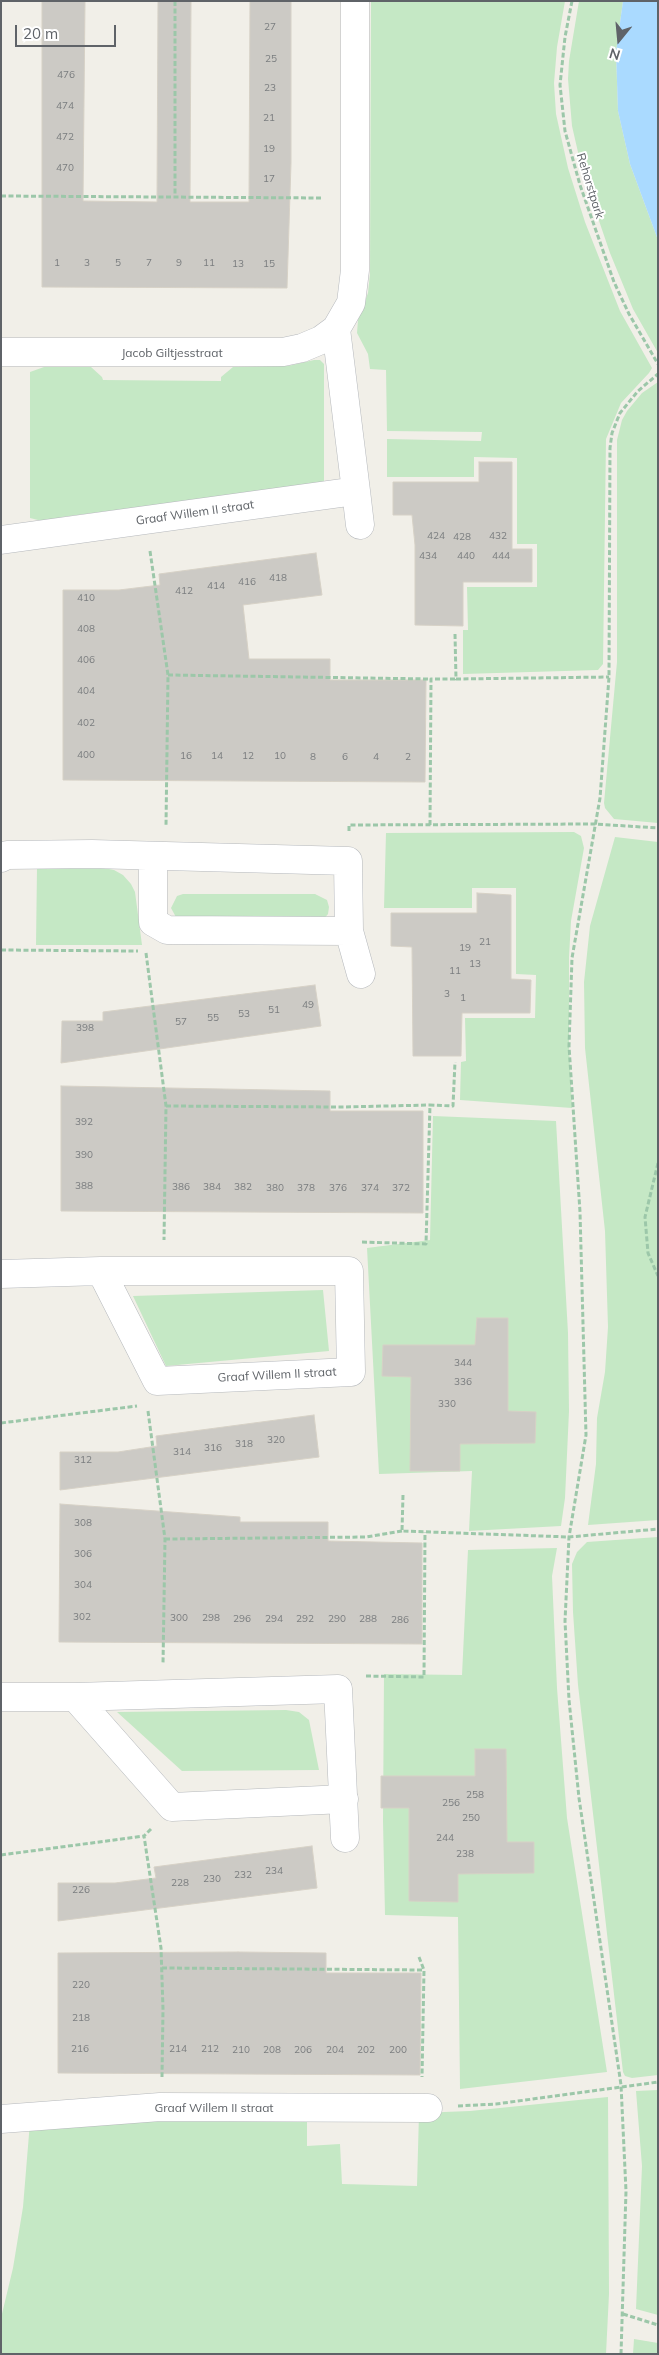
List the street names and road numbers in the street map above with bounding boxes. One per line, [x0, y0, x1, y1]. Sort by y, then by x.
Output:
street label: Rehorstpark [573, 151, 607, 221]
street label: Jacob Giltjesstraat [121, 346, 223, 360]
street label: Graaf Willem II straat [135, 498, 255, 528]
street label: Graaf Willem II straat [217, 1365, 337, 1385]
street label: Graaf Willem II straat [154, 2101, 274, 2115]

